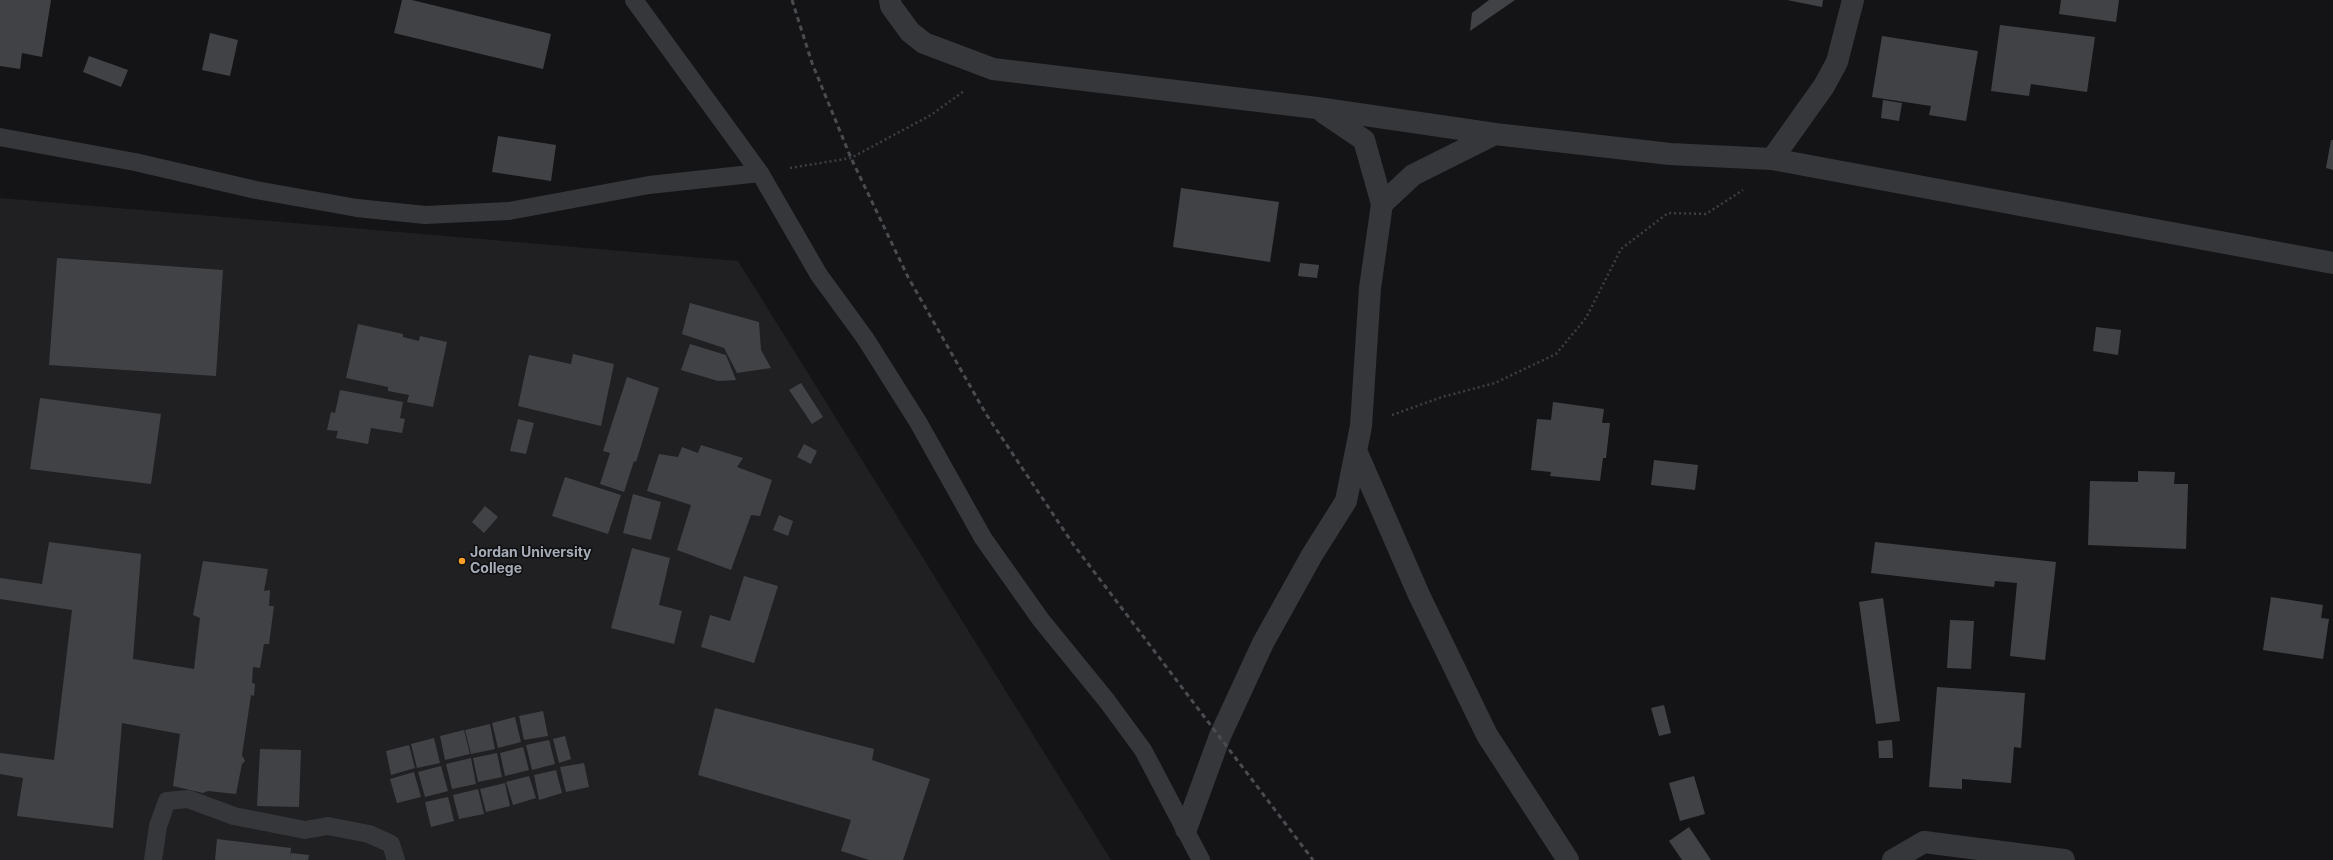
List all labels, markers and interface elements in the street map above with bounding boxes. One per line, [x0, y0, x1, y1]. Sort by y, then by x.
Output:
place label: Jordan University College [470, 545, 592, 578]
marker: Jordan University College [457, 556, 467, 566]

